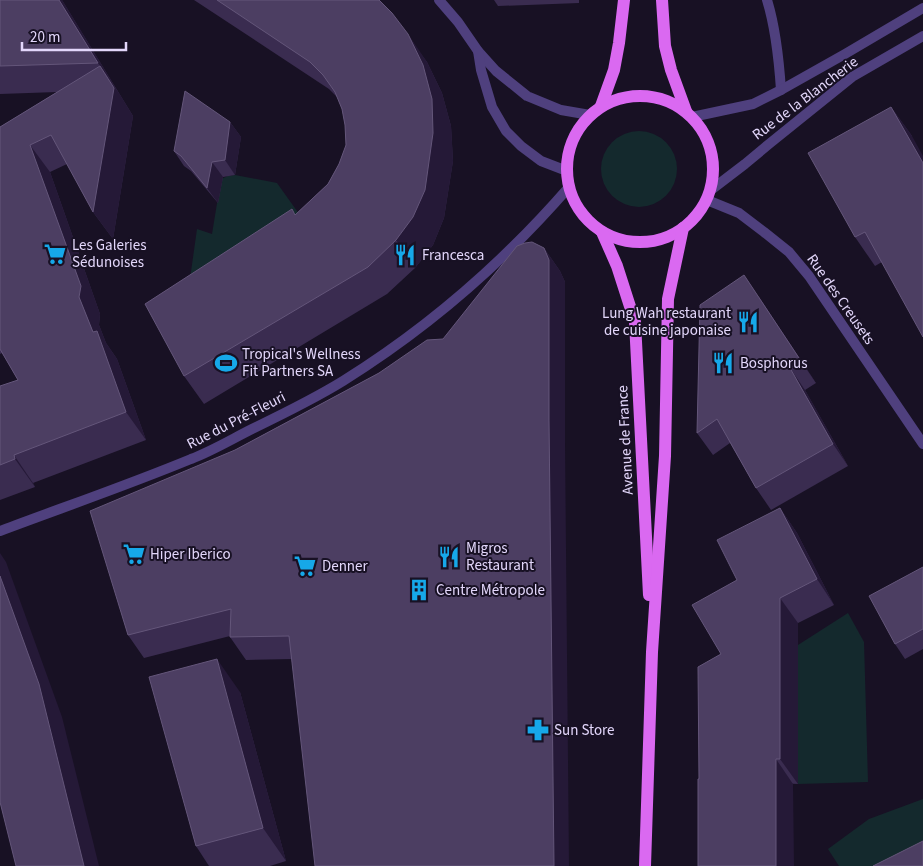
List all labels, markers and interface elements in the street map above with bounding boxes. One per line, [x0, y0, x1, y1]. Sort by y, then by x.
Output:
scale bar [22, 20, 126, 52]
text: 20 m [30, 27, 60, 48]
street label: Rue de la Blancherie [748, 52, 863, 145]
place label: Les Galeries Sédunoises [72, 235, 147, 273]
supermarket icon: Les Galeries Sédunoises [42, 241, 68, 267]
restaurant icon: Francesca [392, 242, 418, 268]
place label: Francesca [422, 245, 484, 266]
street label: Rue des Creusets [802, 250, 880, 349]
place label: Lung Wah restaurant de cuisine japonaise [602, 303, 731, 341]
restaurant icon: Lung Wah restaurant de cuisine japonaise [735, 309, 761, 335]
place label: Tropical's Wellness Fit Partners SA [242, 344, 360, 382]
sports icon: Tropical's Wellness Fit Partners SA [213, 350, 239, 376]
restaurant icon: Bosphorus [710, 350, 736, 376]
place label: Bosphorus [740, 353, 807, 374]
street label: Avenue de France [612, 385, 639, 495]
street label: Rue du Pré-Fleuri [183, 387, 289, 454]
place label: Migros Restaurant [466, 538, 534, 576]
supermarket icon: Hiper Iberico [121, 541, 147, 567]
place label: Hiper Iberico [150, 544, 231, 565]
restaurant icon: Migros Restaurant [436, 544, 462, 570]
supermarket icon: Denner [292, 553, 318, 579]
place label: Denner [322, 556, 369, 577]
building icon: Centre Métropole [406, 577, 432, 603]
place label: Centre Métropole [436, 580, 545, 601]
pharmacy icon: Sun Store [525, 717, 551, 743]
place label: Sun Store [554, 720, 615, 741]

